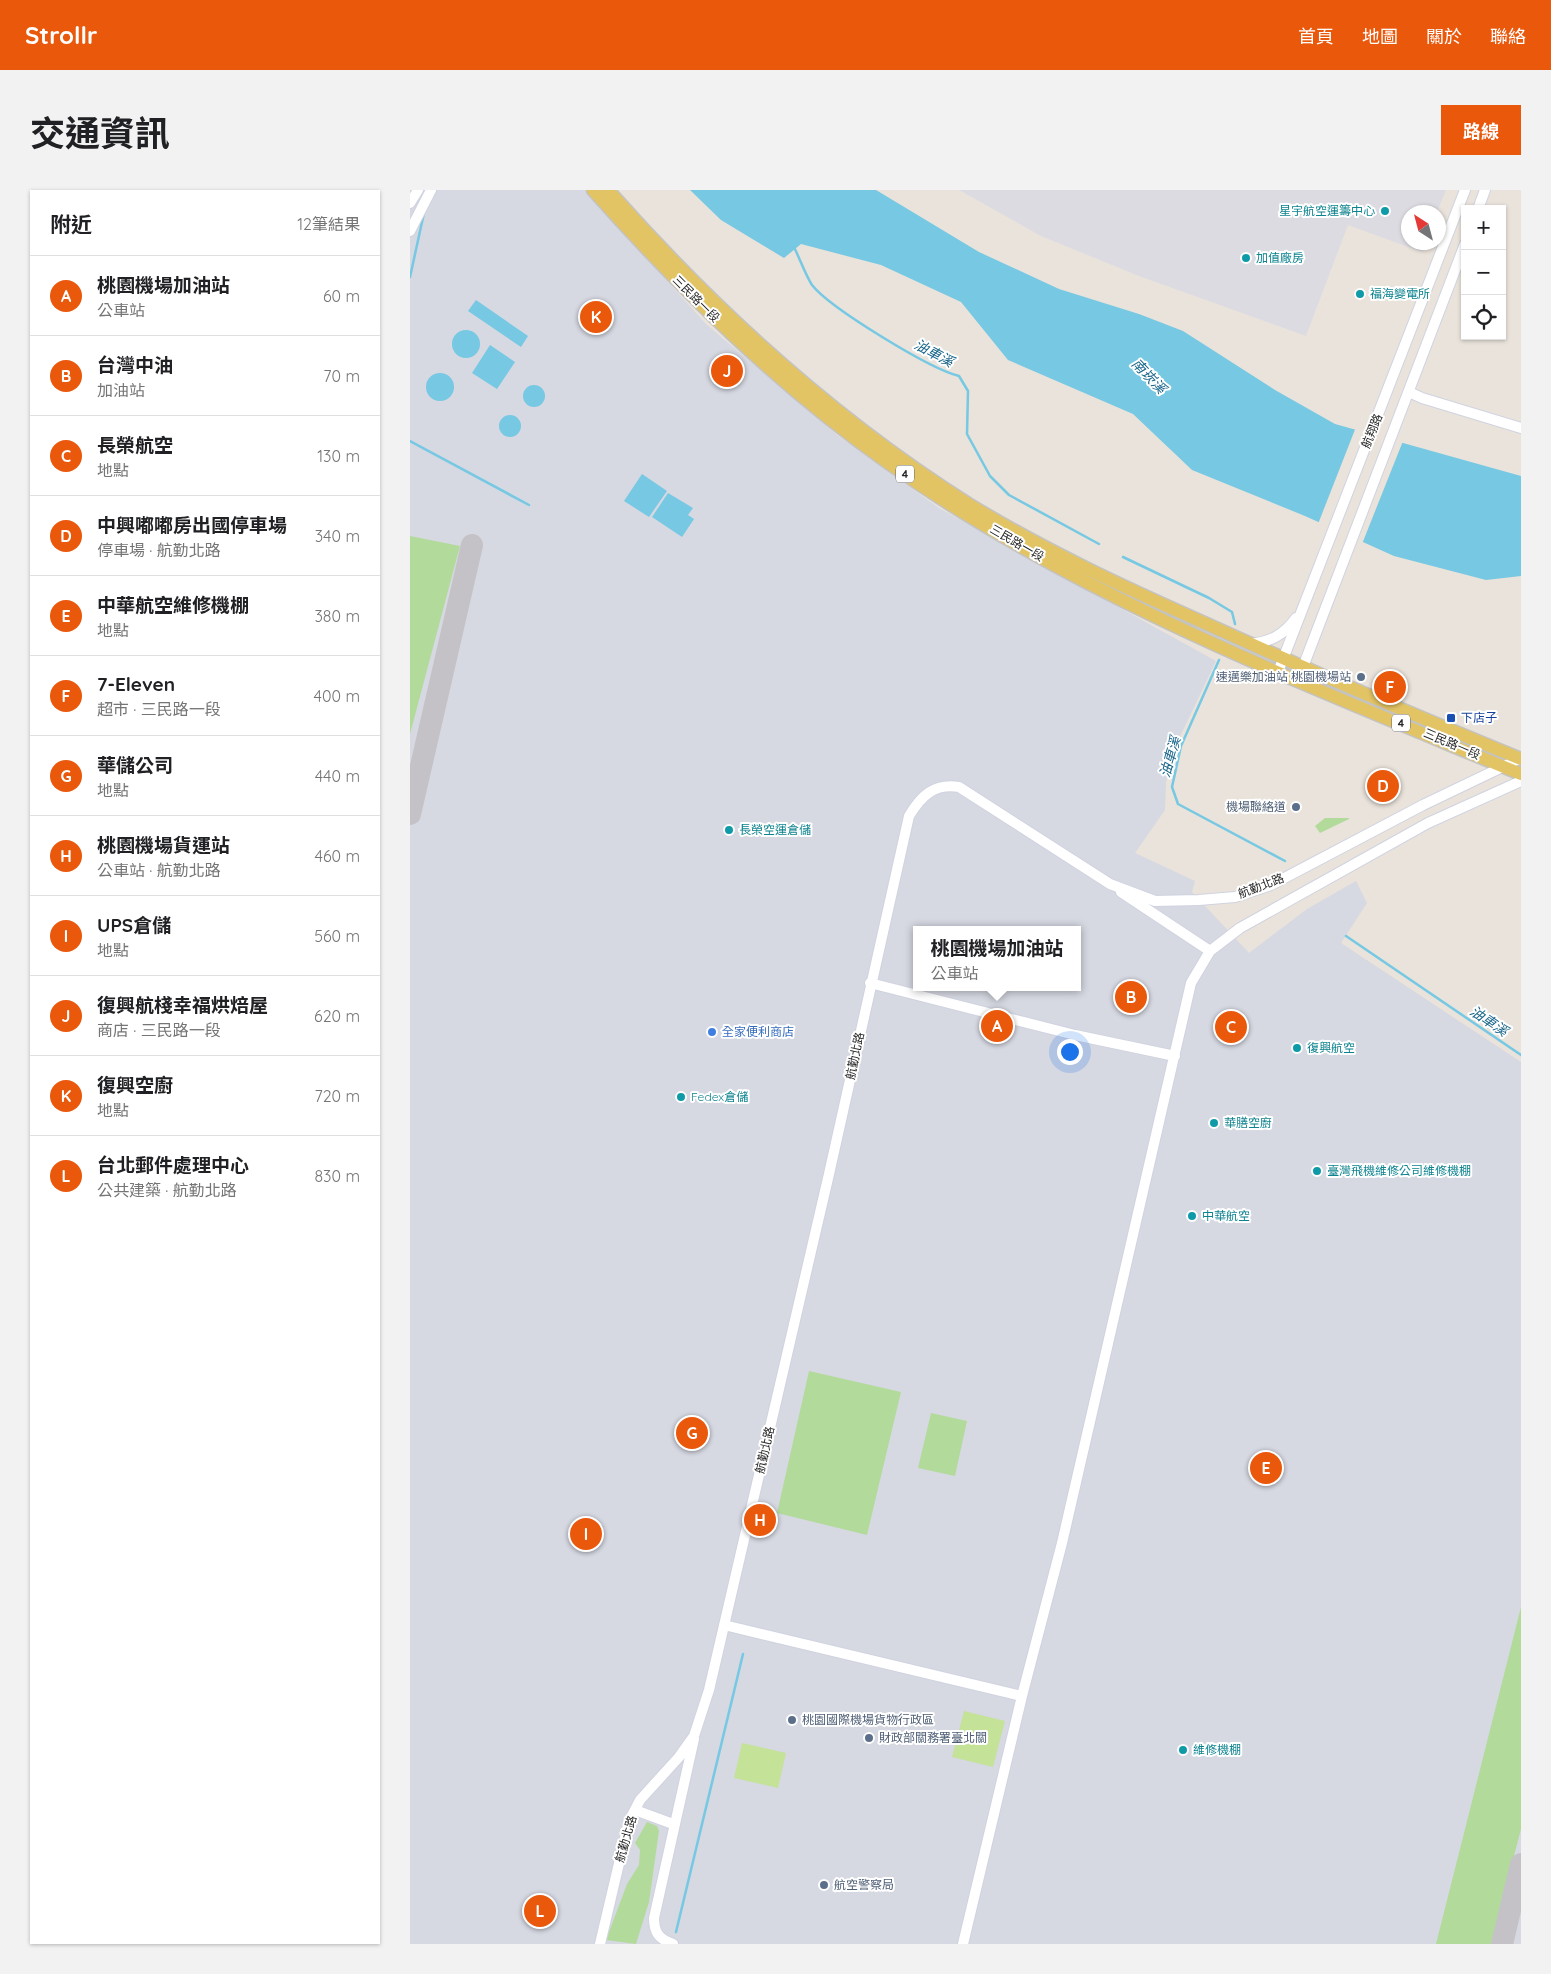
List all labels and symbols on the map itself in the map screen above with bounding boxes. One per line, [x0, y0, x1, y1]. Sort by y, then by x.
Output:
place label: 星宇航空運籌中心 [1279, 203, 1375, 218]
marker: 星宇航空運籌中心 [1379, 205, 1391, 217]
north arrow [1401, 205, 1446, 250]
place label: 加值廠房 [1256, 250, 1304, 265]
marker: 加值廠房 [1240, 252, 1252, 264]
street label: 三民路一段 [670, 272, 723, 325]
place label: 福海變電所 [1370, 286, 1430, 301]
marker: 福海變電所 [1354, 288, 1366, 300]
pin: K [580, 298, 612, 336]
water label: 油車溪 [911, 335, 959, 372]
pin: J [711, 352, 743, 390]
water label: 南崁溪 [1128, 355, 1171, 399]
street label: 航翔路 [1358, 411, 1385, 450]
road number: 4 [896, 466, 914, 482]
street label: 三民路一段 [988, 521, 1047, 564]
pin: F [1374, 668, 1406, 706]
place label: 速邁樂加油站 桃園機場站 [1216, 669, 1351, 684]
marker: 速邁樂加油站 桃園機場站 [1355, 671, 1367, 683]
place label: 下店子 [1461, 710, 1497, 725]
marker: 下店子 [1445, 712, 1457, 724]
road number: 4 [1392, 714, 1410, 732]
street label: 三民路一段 [1422, 725, 1483, 762]
water label: 油車溪 [1156, 732, 1185, 780]
pin: D [1367, 767, 1399, 805]
place label: 機場聯絡道 [1226, 799, 1286, 814]
marker: 機場聯絡道 [1290, 801, 1302, 813]
place label: 長榮空運倉儲 [739, 822, 811, 837]
marker: 長榮空運倉儲 [723, 824, 735, 836]
street label: 航勤北路 [1236, 870, 1286, 901]
pin: B [1115, 978, 1147, 1016]
water label: 油車溪 [1467, 1002, 1513, 1041]
pin: A [981, 1007, 1013, 1045]
pin: C [1215, 1008, 1247, 1046]
place label: 全家便利商店 [722, 1024, 794, 1039]
marker: 全家便利商店 [706, 1026, 718, 1038]
street label: 航勤北路 [842, 1031, 867, 1081]
your location [1057, 1039, 1083, 1065]
place label: 復興航空 [1307, 1040, 1355, 1055]
marker: 復興航空 [1291, 1042, 1303, 1054]
place label: Fedex倉儲 [691, 1089, 748, 1104]
marker: Fedex倉儲 [675, 1091, 687, 1103]
place label: 華膳空廚 [1224, 1115, 1272, 1130]
marker: 華膳空廚 [1208, 1117, 1220, 1129]
place label: 臺灣飛機維修公司維修機棚 [1327, 1163, 1471, 1178]
marker: 臺灣飛機維修公司維修機棚 [1311, 1165, 1323, 1177]
place label: 中華航空 [1202, 1208, 1250, 1223]
marker: 中華航空 [1186, 1210, 1198, 1222]
pin: G [676, 1414, 708, 1452]
street label: 航勤北路 [752, 1425, 777, 1475]
pin: E [1250, 1449, 1282, 1487]
pin: H [744, 1501, 776, 1539]
pin: I [570, 1515, 602, 1553]
place label: 桃園國際機場貨物行政區 [802, 1712, 934, 1727]
marker: 桃園國際機場貨物行政區 [786, 1714, 798, 1726]
place label: 財政部關務署臺北關 [879, 1730, 987, 1745]
marker: 財政部關務署臺北關 [863, 1732, 875, 1744]
place label: 維修機棚 [1193, 1742, 1241, 1757]
marker: 維修機棚 [1177, 1744, 1189, 1756]
street label: 航勤北路 [612, 1814, 639, 1864]
place label: 航空警察局 [834, 1877, 894, 1892]
marker: 航空警察局 [818, 1879, 830, 1891]
pin: L [524, 1892, 556, 1930]

